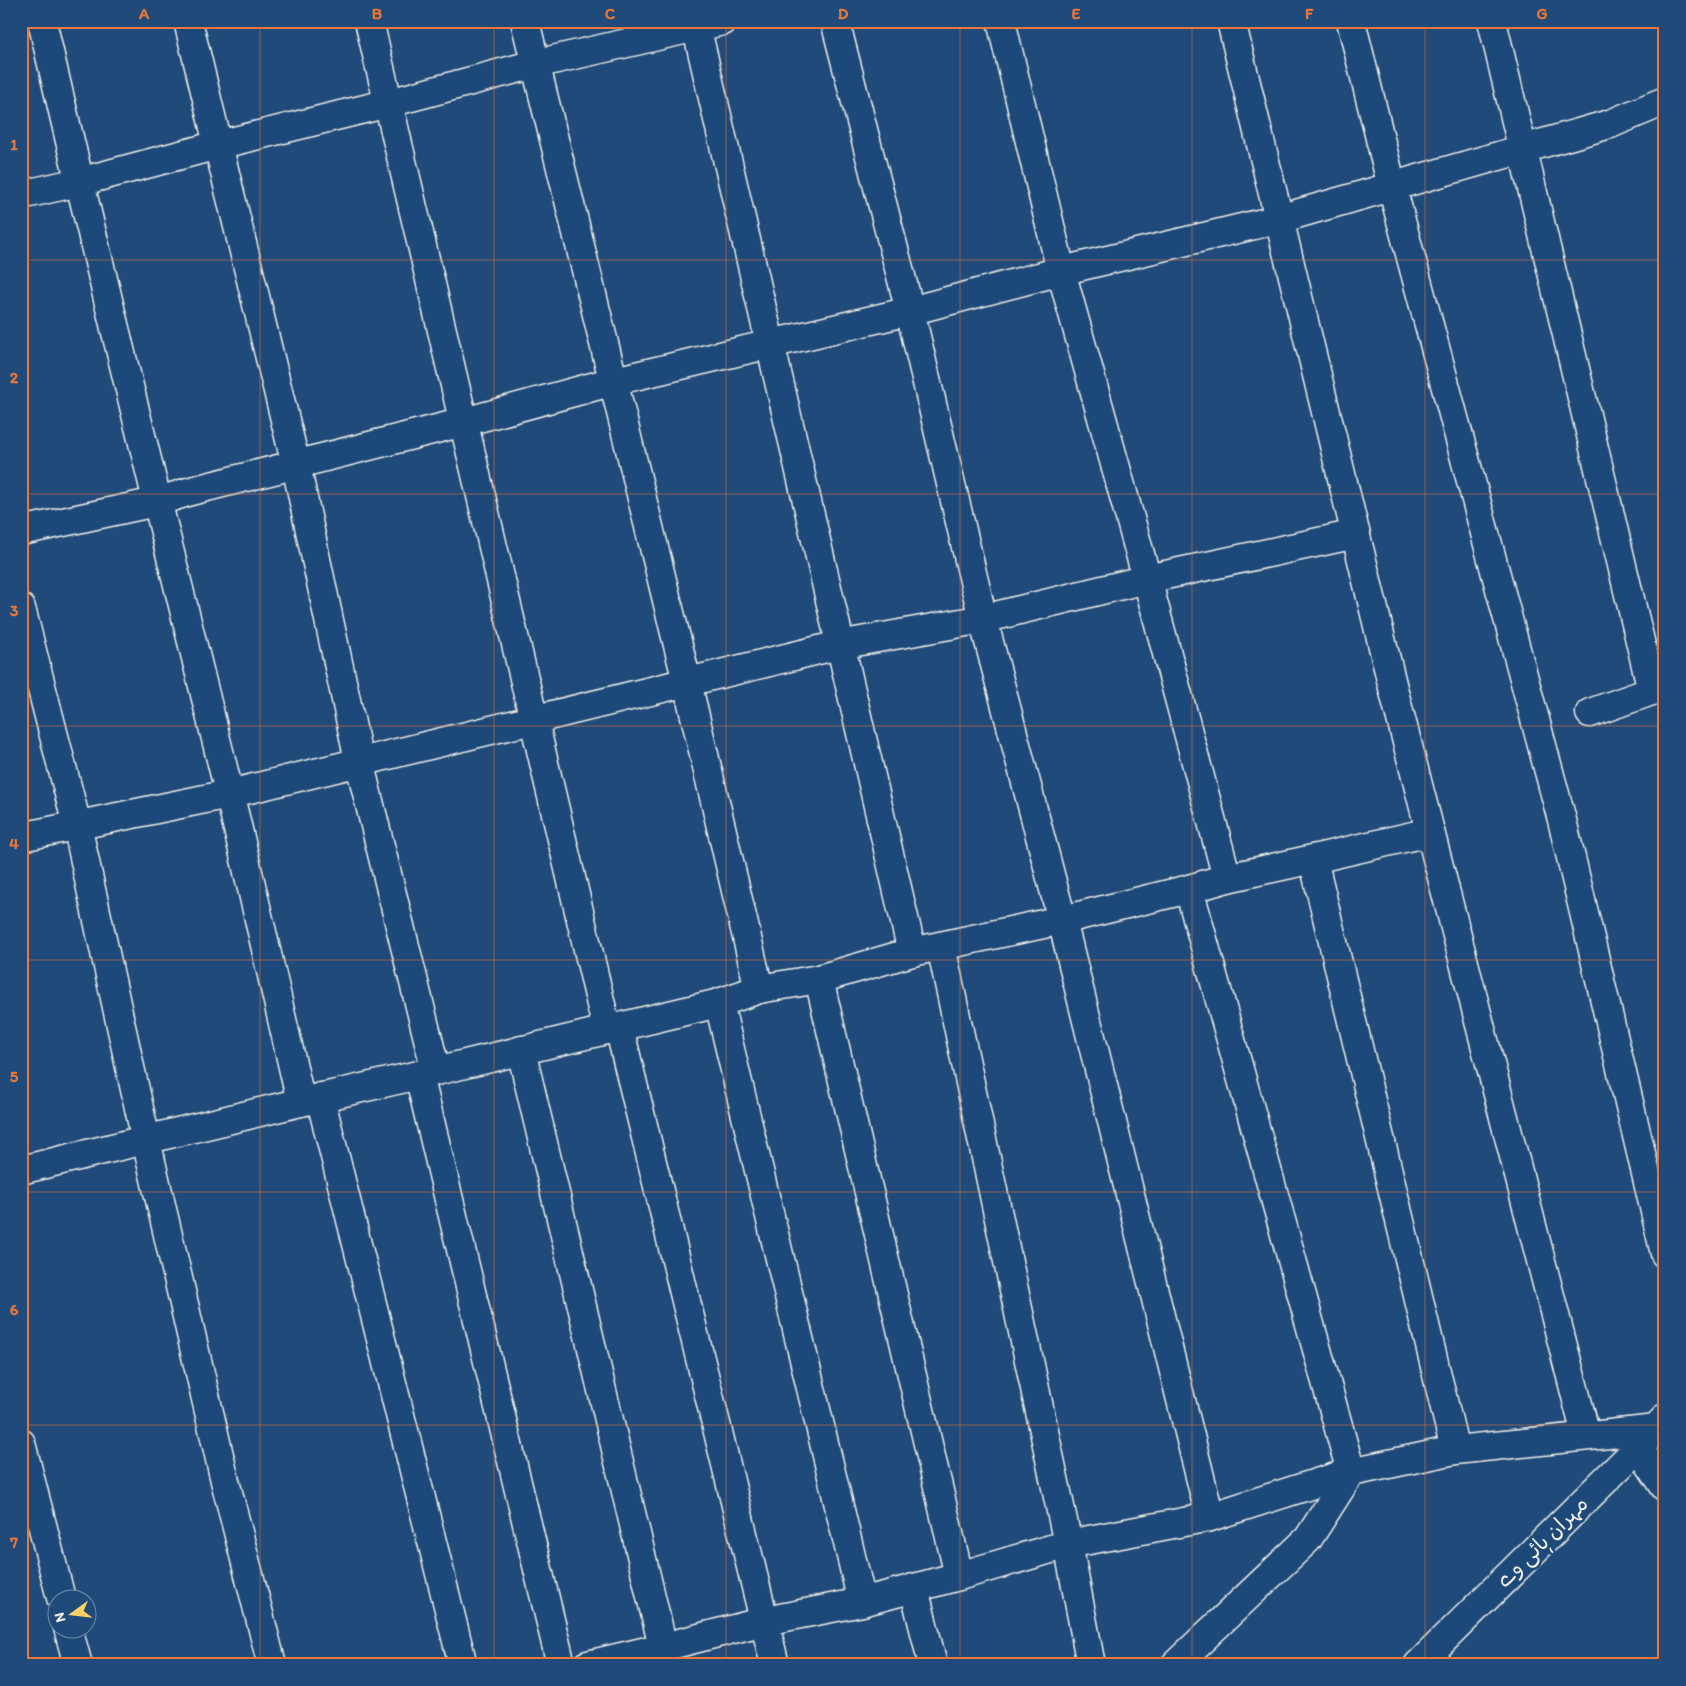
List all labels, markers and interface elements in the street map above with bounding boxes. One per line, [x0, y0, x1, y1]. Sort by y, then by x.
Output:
text: A [138, 4, 150, 23]
text: B [372, 4, 383, 23]
text: C [605, 4, 616, 23]
text: D [838, 4, 849, 23]
text: E [1072, 4, 1081, 23]
text: F [1305, 4, 1314, 23]
text: G [1536, 4, 1548, 23]
text: 1 [10, 135, 18, 154]
text: 2 [10, 368, 19, 387]
text: 3 [10, 601, 19, 620]
text: 4 [9, 834, 19, 853]
text: 5 [10, 1067, 19, 1086]
text: 6 [10, 1300, 19, 1319]
street label: مہران ہائی وے [1491, 1491, 1595, 1595]
text: 7 [9, 1533, 18, 1552]
north arrow [48, 1588, 98, 1638]
text: N [50, 1610, 69, 1624]

